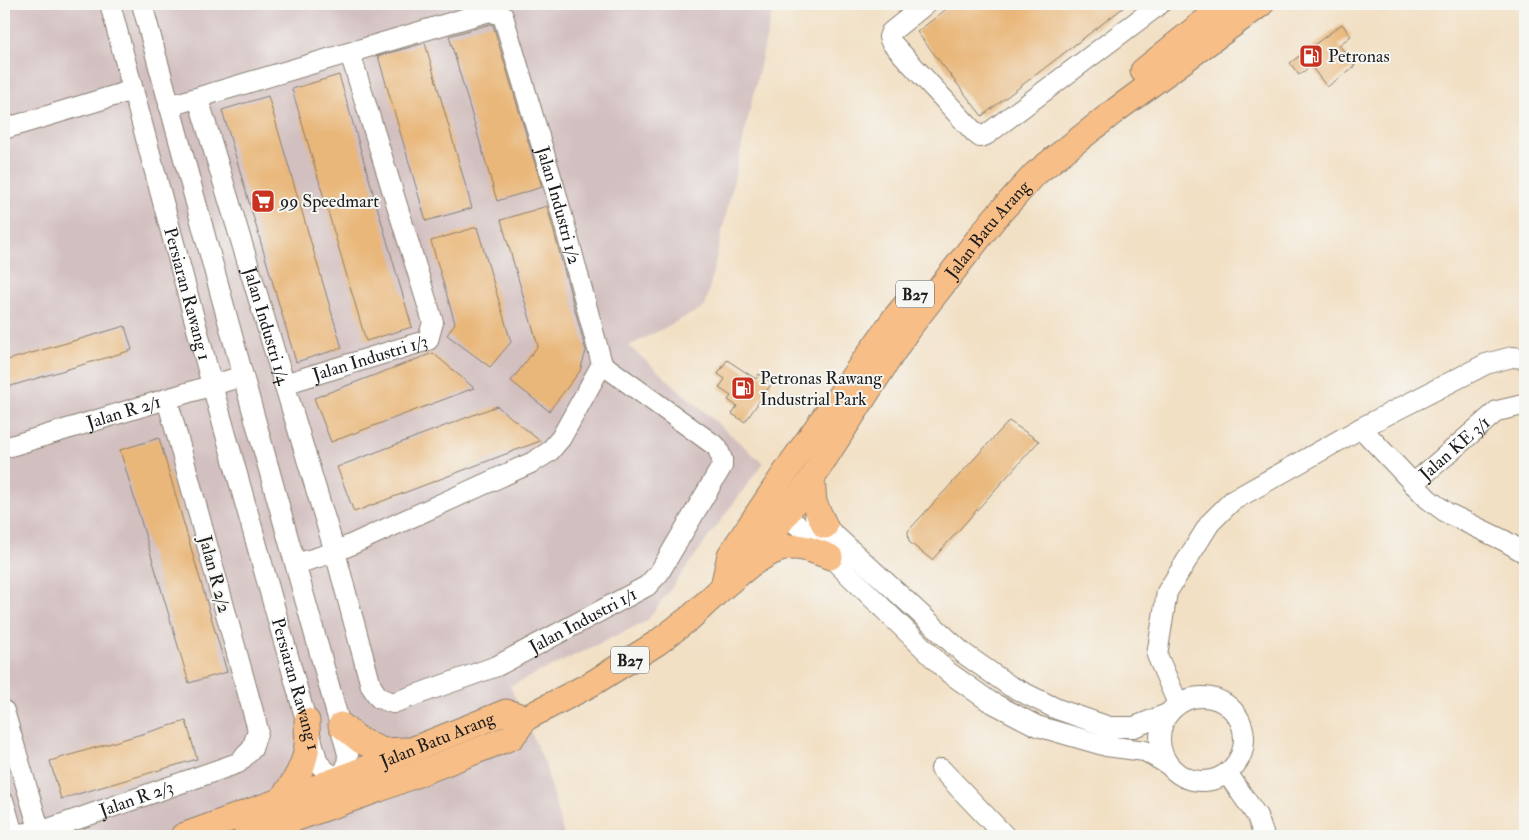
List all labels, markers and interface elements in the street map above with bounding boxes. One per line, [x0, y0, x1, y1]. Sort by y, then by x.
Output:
fuel station icon: Petronas [1298, 43, 1324, 69]
place label: Petronas [1328, 45, 1390, 68]
street label: Jalan Industri 1/2 [530, 143, 586, 267]
street label: Jalan Batu Arang [940, 175, 1036, 284]
supermarket icon: 99 Speedmart [250, 188, 276, 214]
place label: 99 Speedmart [278, 190, 379, 213]
street label: Persiaran Rawang 1 [158, 225, 216, 363]
street label: Jalan Industri 1/4 [237, 263, 295, 389]
road number: B27 [896, 280, 934, 308]
street label: Jalan Industri 1/3 [309, 330, 431, 387]
place label: Petronas Rawang Industrial Park [760, 367, 883, 411]
fuel station icon: Petronas Rawang Industrial Park [730, 375, 756, 401]
street label: Jalan R 2/1 [83, 390, 164, 435]
street label: Jalan KE 3/1 [1414, 411, 1495, 486]
street label: Jalan R 2/2 [193, 532, 236, 615]
street label: Jalan Industri 1/1 [524, 582, 641, 659]
street label: Persiaran Rawang 1 [266, 615, 325, 753]
road number: B27 [611, 646, 649, 674]
street label: Jalan Batu Arang [376, 706, 499, 774]
street label: Jalan R 2/3 [95, 775, 176, 823]

